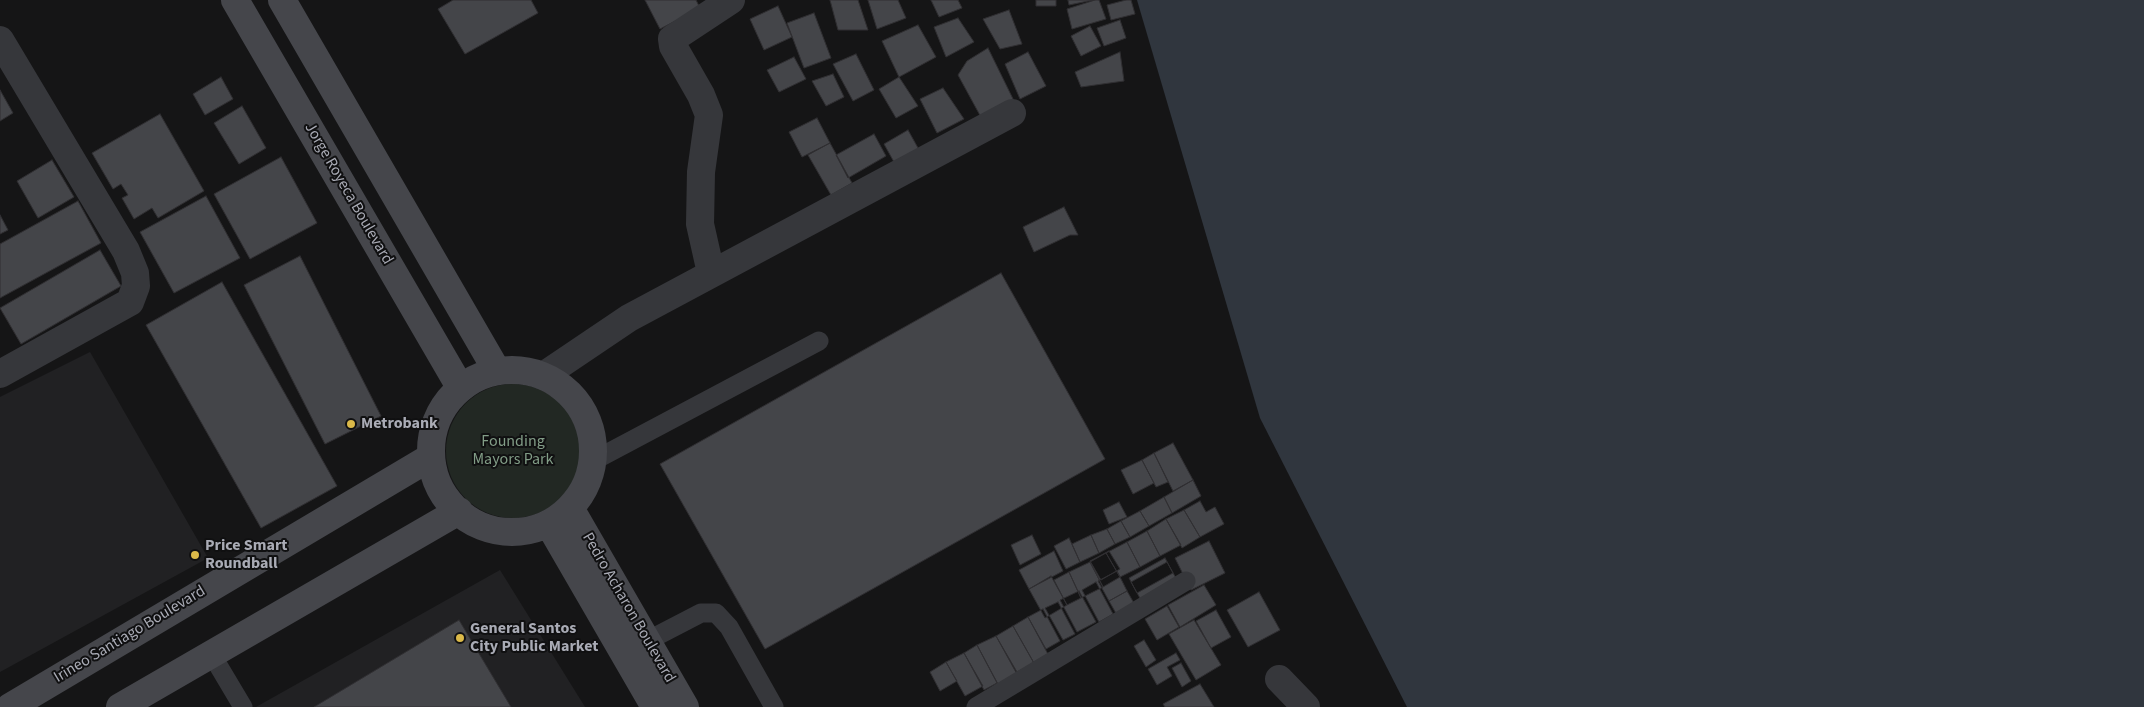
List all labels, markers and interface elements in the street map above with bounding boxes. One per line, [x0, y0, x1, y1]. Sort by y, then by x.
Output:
street label: Jorge Royeca Boulevard [300, 120, 396, 268]
place label: Metrobank [361, 414, 438, 434]
marker: Metrobank [345, 418, 357, 430]
park label: Founding Mayors Park [472, 432, 554, 470]
street label: Pedro Acharon Boulevard [577, 530, 679, 686]
place label: Price Smart Roundball [205, 536, 287, 574]
marker: Price Smart Roundball [189, 549, 201, 561]
street label: Irineo Santiago Boulevard [51, 582, 209, 688]
place label: General Santos City Public Market [470, 619, 598, 657]
marker: General Santos City Public Market [454, 632, 466, 644]

